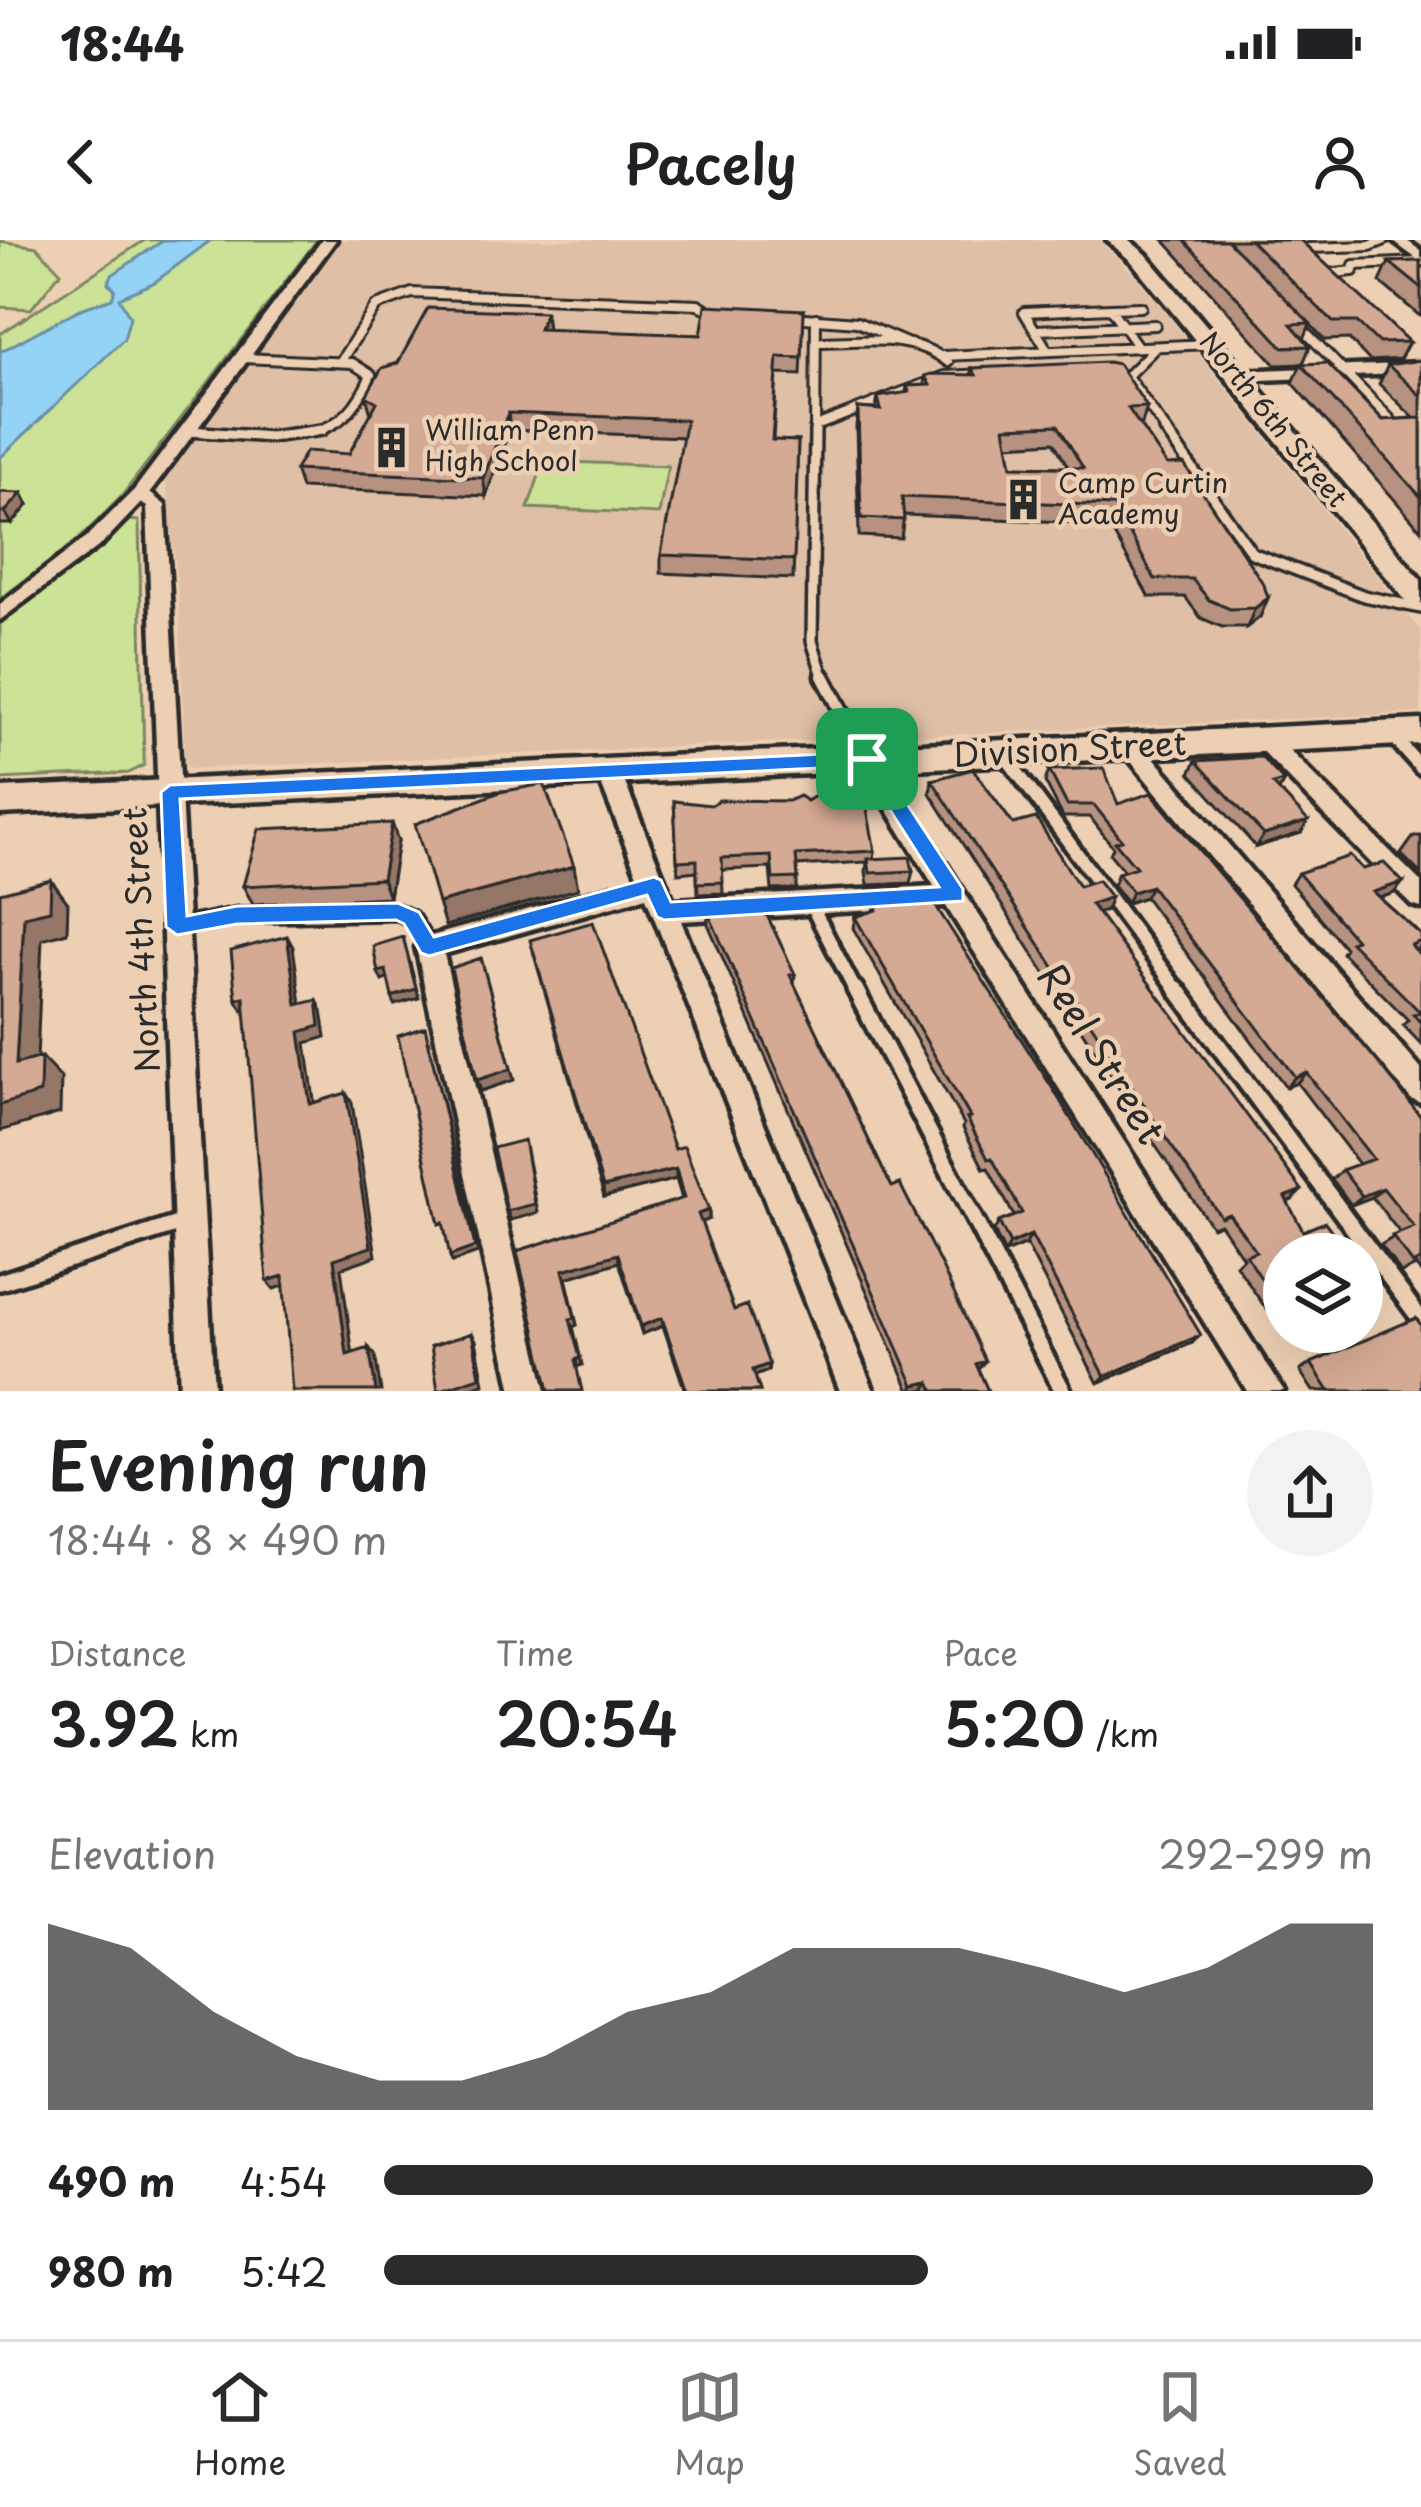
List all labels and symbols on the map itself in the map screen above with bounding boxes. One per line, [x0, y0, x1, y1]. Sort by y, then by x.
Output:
street label: North 6th Street [1191, 322, 1359, 515]
place label: William Penn High School [425, 408, 595, 480]
building icon: William Penn High School [368, 424, 414, 470]
place label: Camp Curtin Academy [1058, 461, 1228, 533]
building icon: Camp Curtin Academy [1001, 477, 1047, 523]
pin [816, 708, 918, 810]
street label: Division Street [952, 716, 1188, 778]
street label: North 4th Street [107, 806, 171, 1074]
street label: Reel Street [1024, 951, 1182, 1155]

